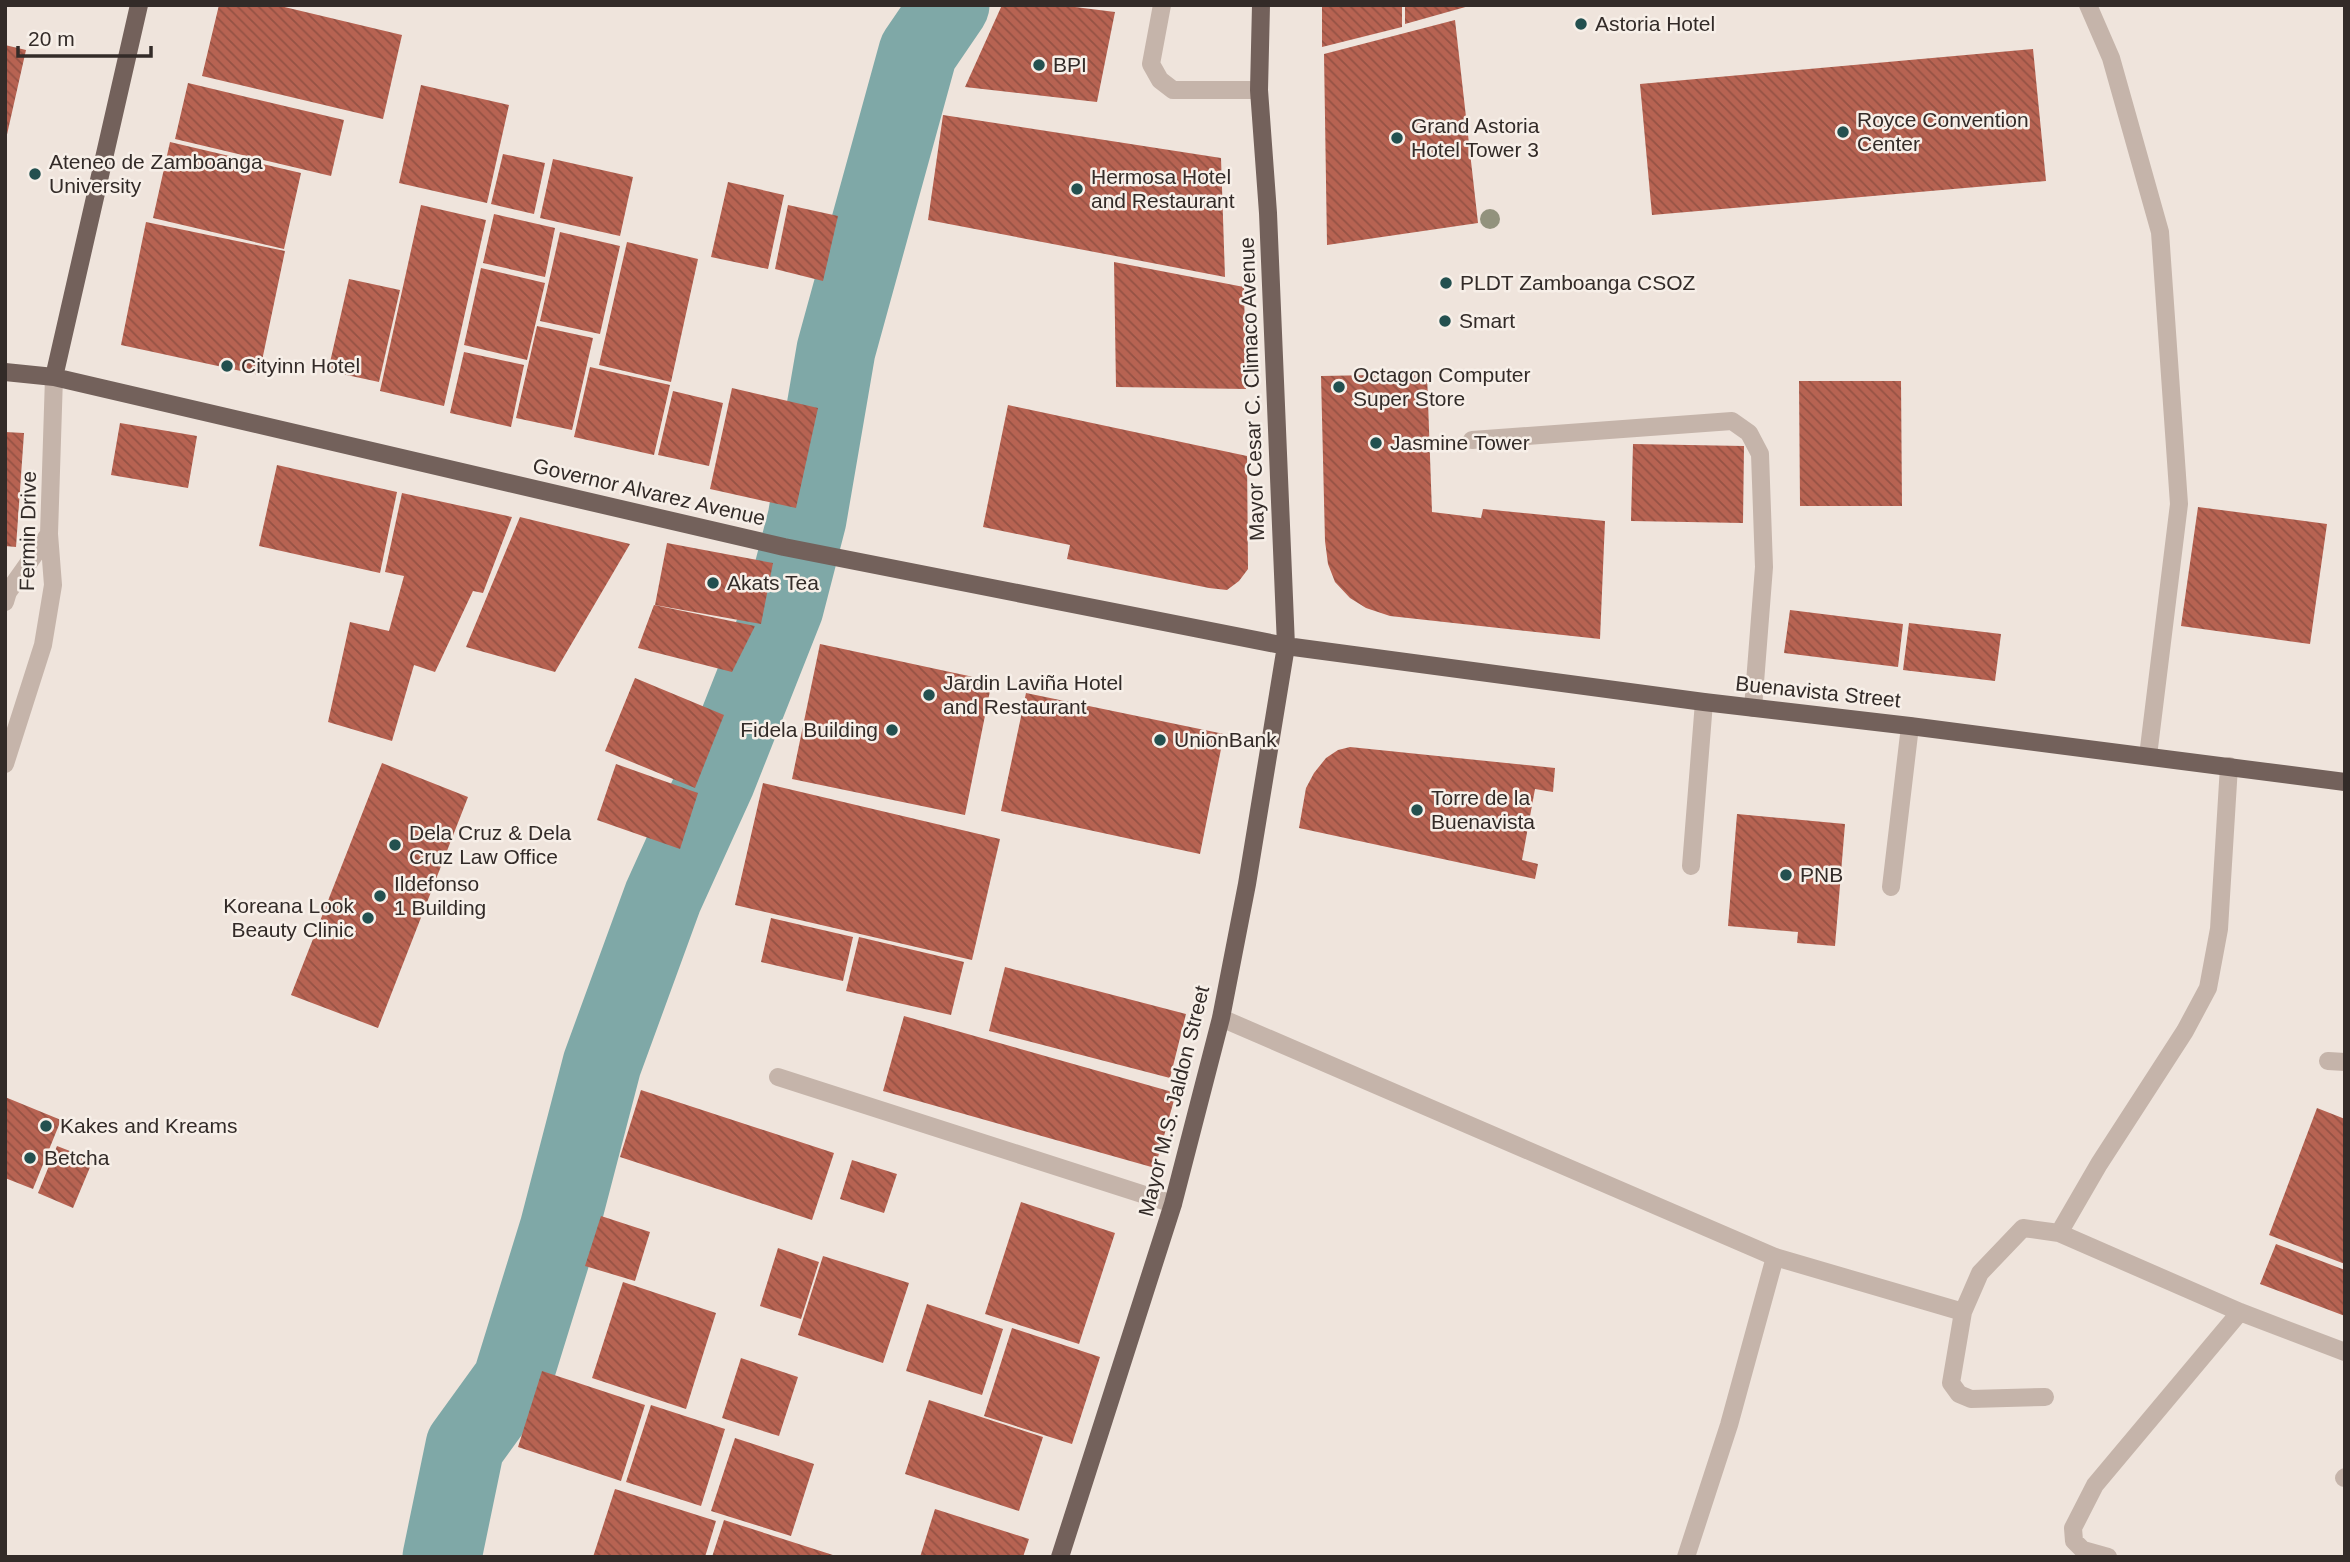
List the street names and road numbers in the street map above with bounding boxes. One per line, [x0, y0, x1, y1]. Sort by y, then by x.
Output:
street label: Mayor Cesar C. Climaco Avenue [1235, 237, 1268, 541]
street label: Governor Alvarez Avenue [531, 454, 768, 529]
street label: Fermin Drive [15, 471, 40, 591]
street label: Buenavista Street [1734, 671, 1902, 712]
street label: Mayor M.S. Jaldon Street [1134, 983, 1213, 1219]

